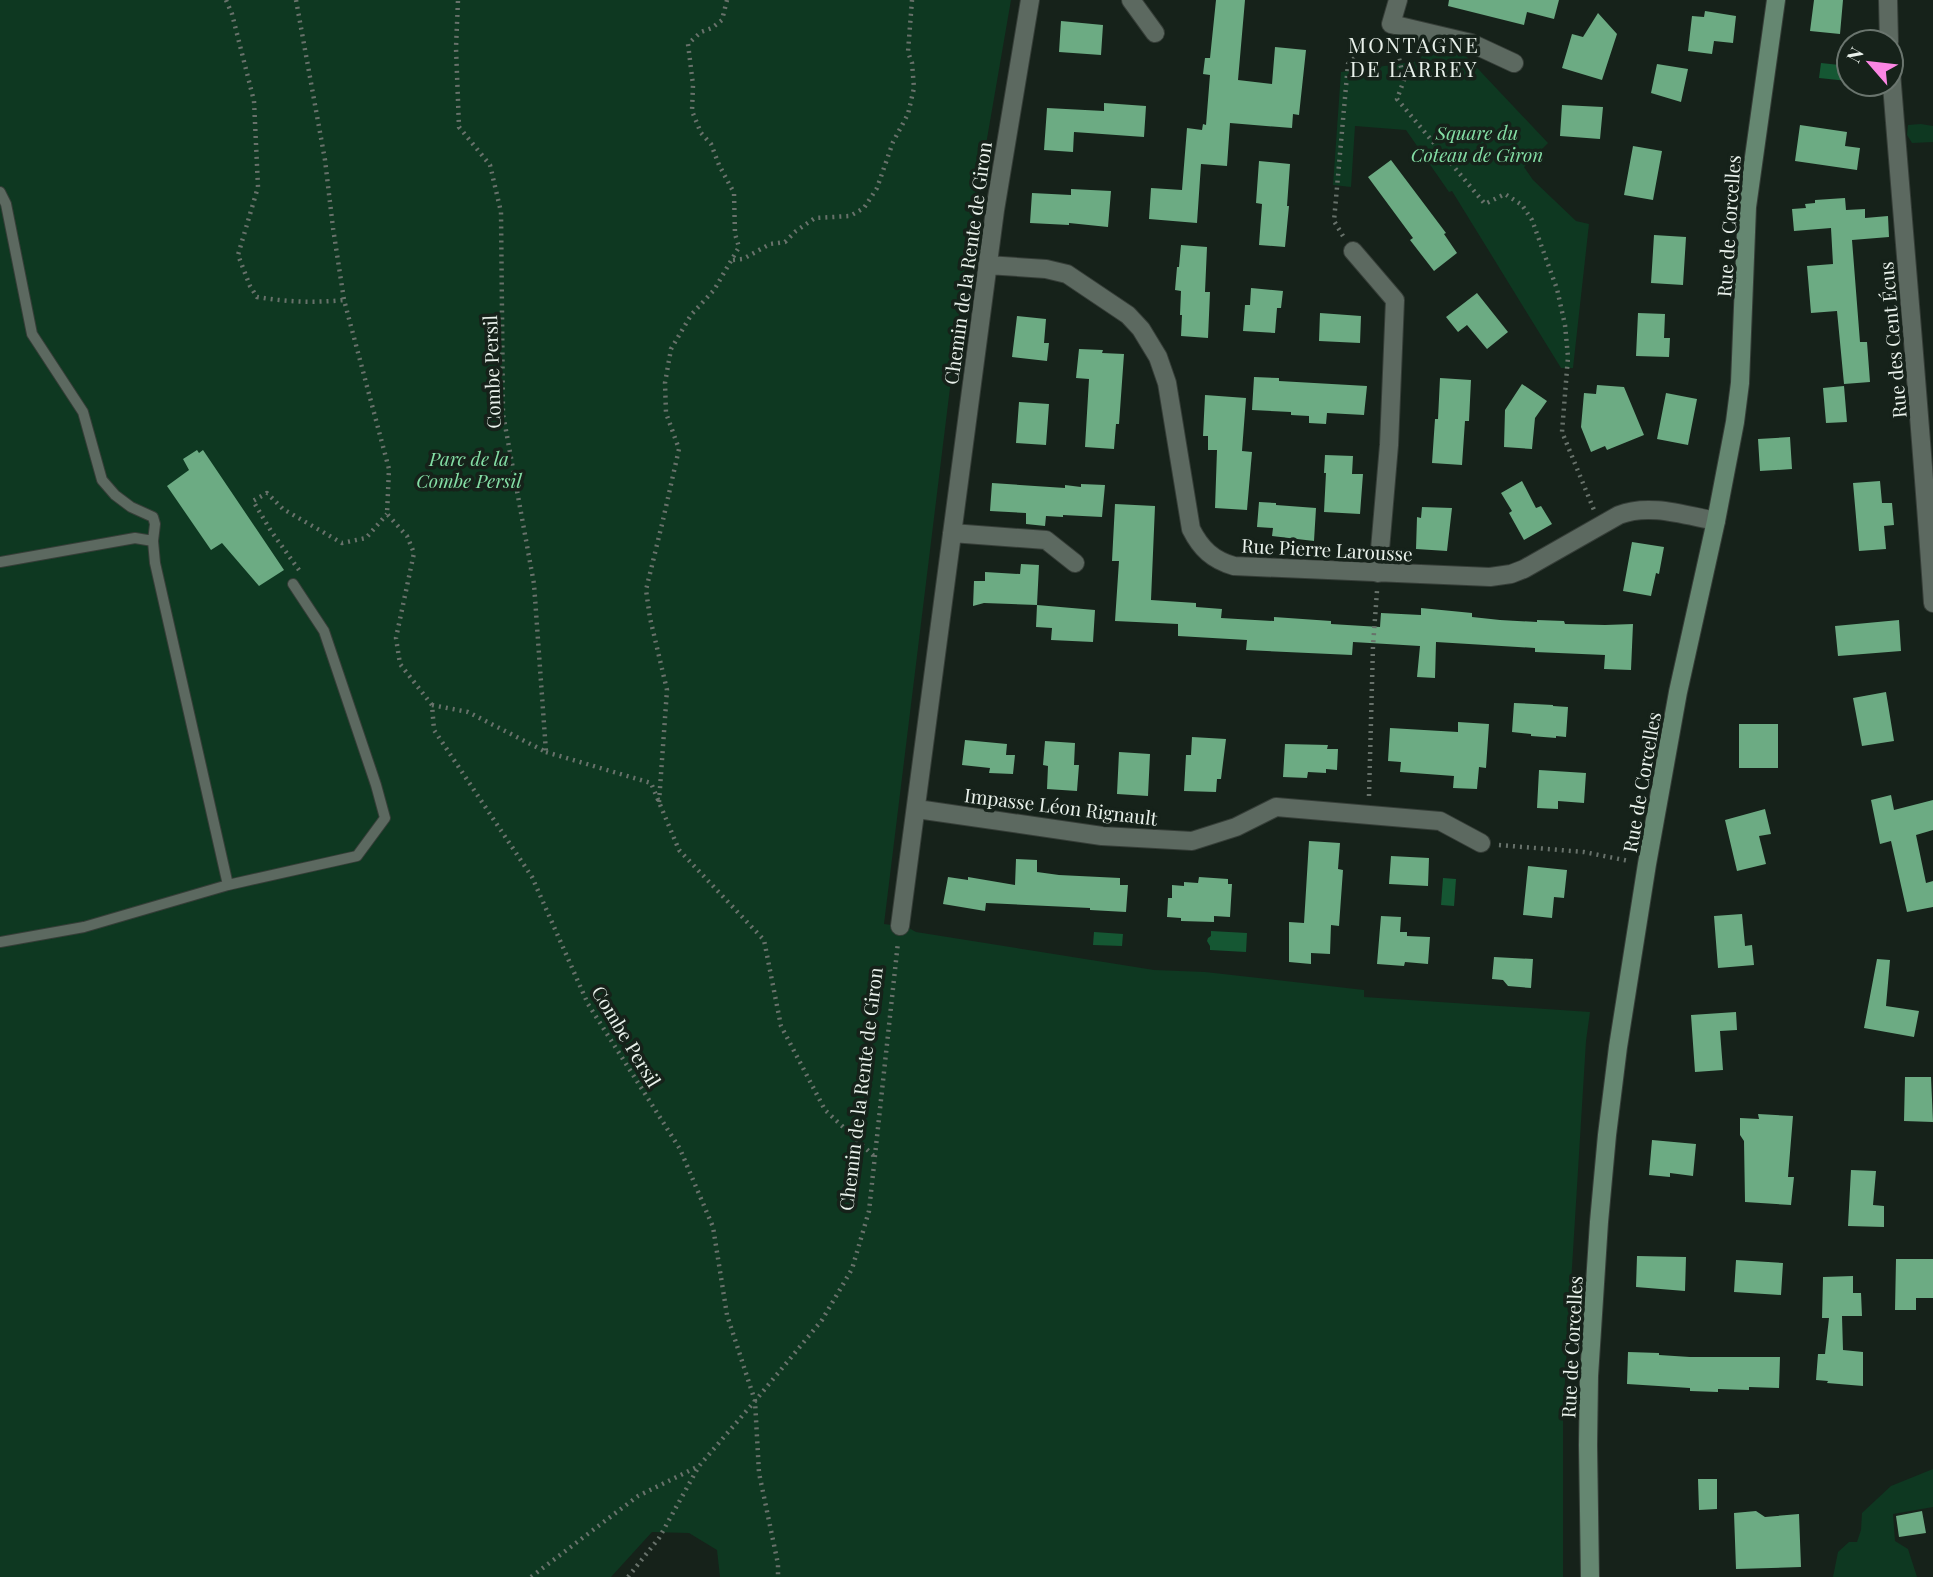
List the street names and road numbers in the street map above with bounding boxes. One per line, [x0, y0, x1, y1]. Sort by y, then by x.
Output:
street label: Chemin de la Rente de Giron [937, 139, 997, 386]
street label: Rue de Corcelles [1710, 154, 1746, 298]
street label: Rue des Cent Écus [1872, 261, 1912, 419]
street label: Combe Persil [476, 314, 506, 429]
street label: Rue Pierre Larousse [1241, 532, 1413, 566]
street label: Rue de Corcelles [1616, 710, 1666, 854]
street label: Impasse Léon Rignault [963, 781, 1159, 831]
street label: Chemin de la Rente de Giron [832, 965, 888, 1212]
street label: Combe Persil [587, 980, 668, 1092]
street label: Rue de Corcelles [1554, 1275, 1588, 1419]

